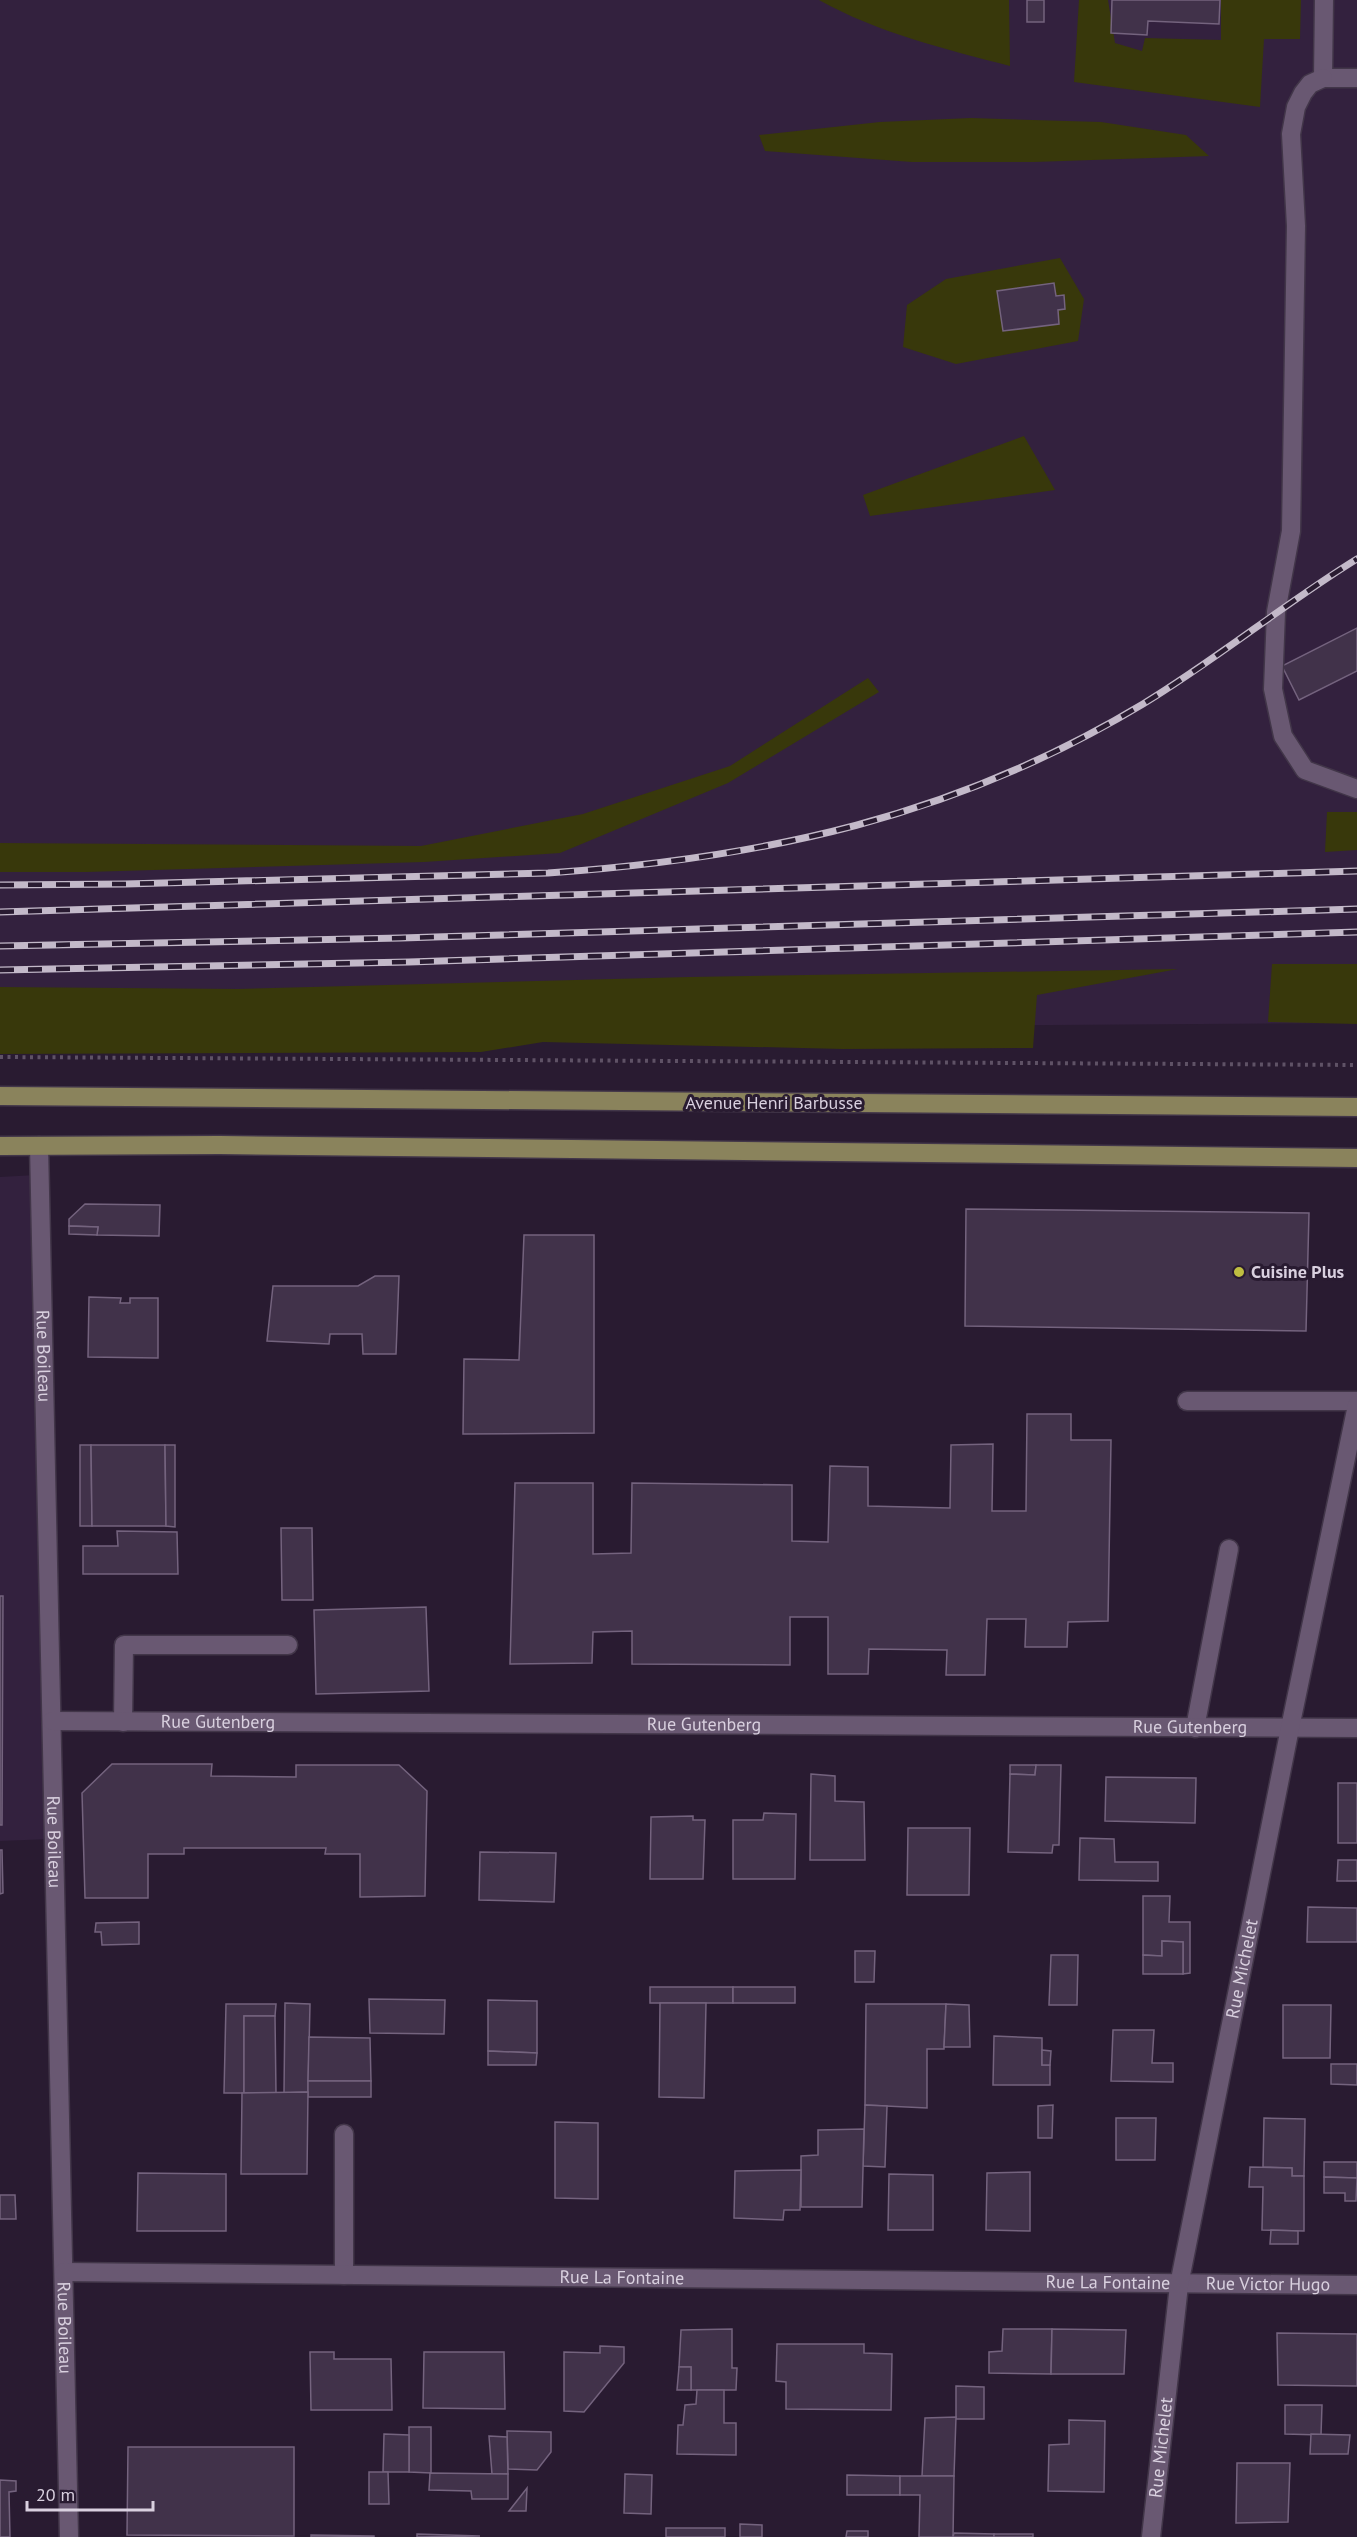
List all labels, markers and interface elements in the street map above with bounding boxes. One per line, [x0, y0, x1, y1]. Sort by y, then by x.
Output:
street label: Avenue Henri Barbusse [685, 1091, 863, 1114]
place label: Cuisine Plus [1251, 1260, 1345, 1283]
marker: Cuisine Plus [1232, 1265, 1246, 1279]
street label: Rue Boileau [32, 1310, 57, 1402]
street label: Rue Gutenberg [161, 1710, 275, 1733]
street label: Rue Gutenberg [647, 1712, 761, 1736]
street label: Rue Gutenberg [1133, 1715, 1247, 1738]
street label: Rue Boileau [42, 1795, 67, 1888]
street label: Rue Michelet [1220, 1917, 1263, 2020]
street label: Rue La Fontaine [560, 2265, 684, 2289]
street label: Rue La Fontaine [1046, 2270, 1170, 2294]
street label: Rue Victor Hugo [1206, 2271, 1330, 2296]
street label: Rue Boileau [52, 2281, 77, 2374]
street label: Rue Michelet [1143, 2396, 1177, 2499]
scale bar [27, 2474, 153, 2512]
text: 20 m [36, 2483, 75, 2506]

